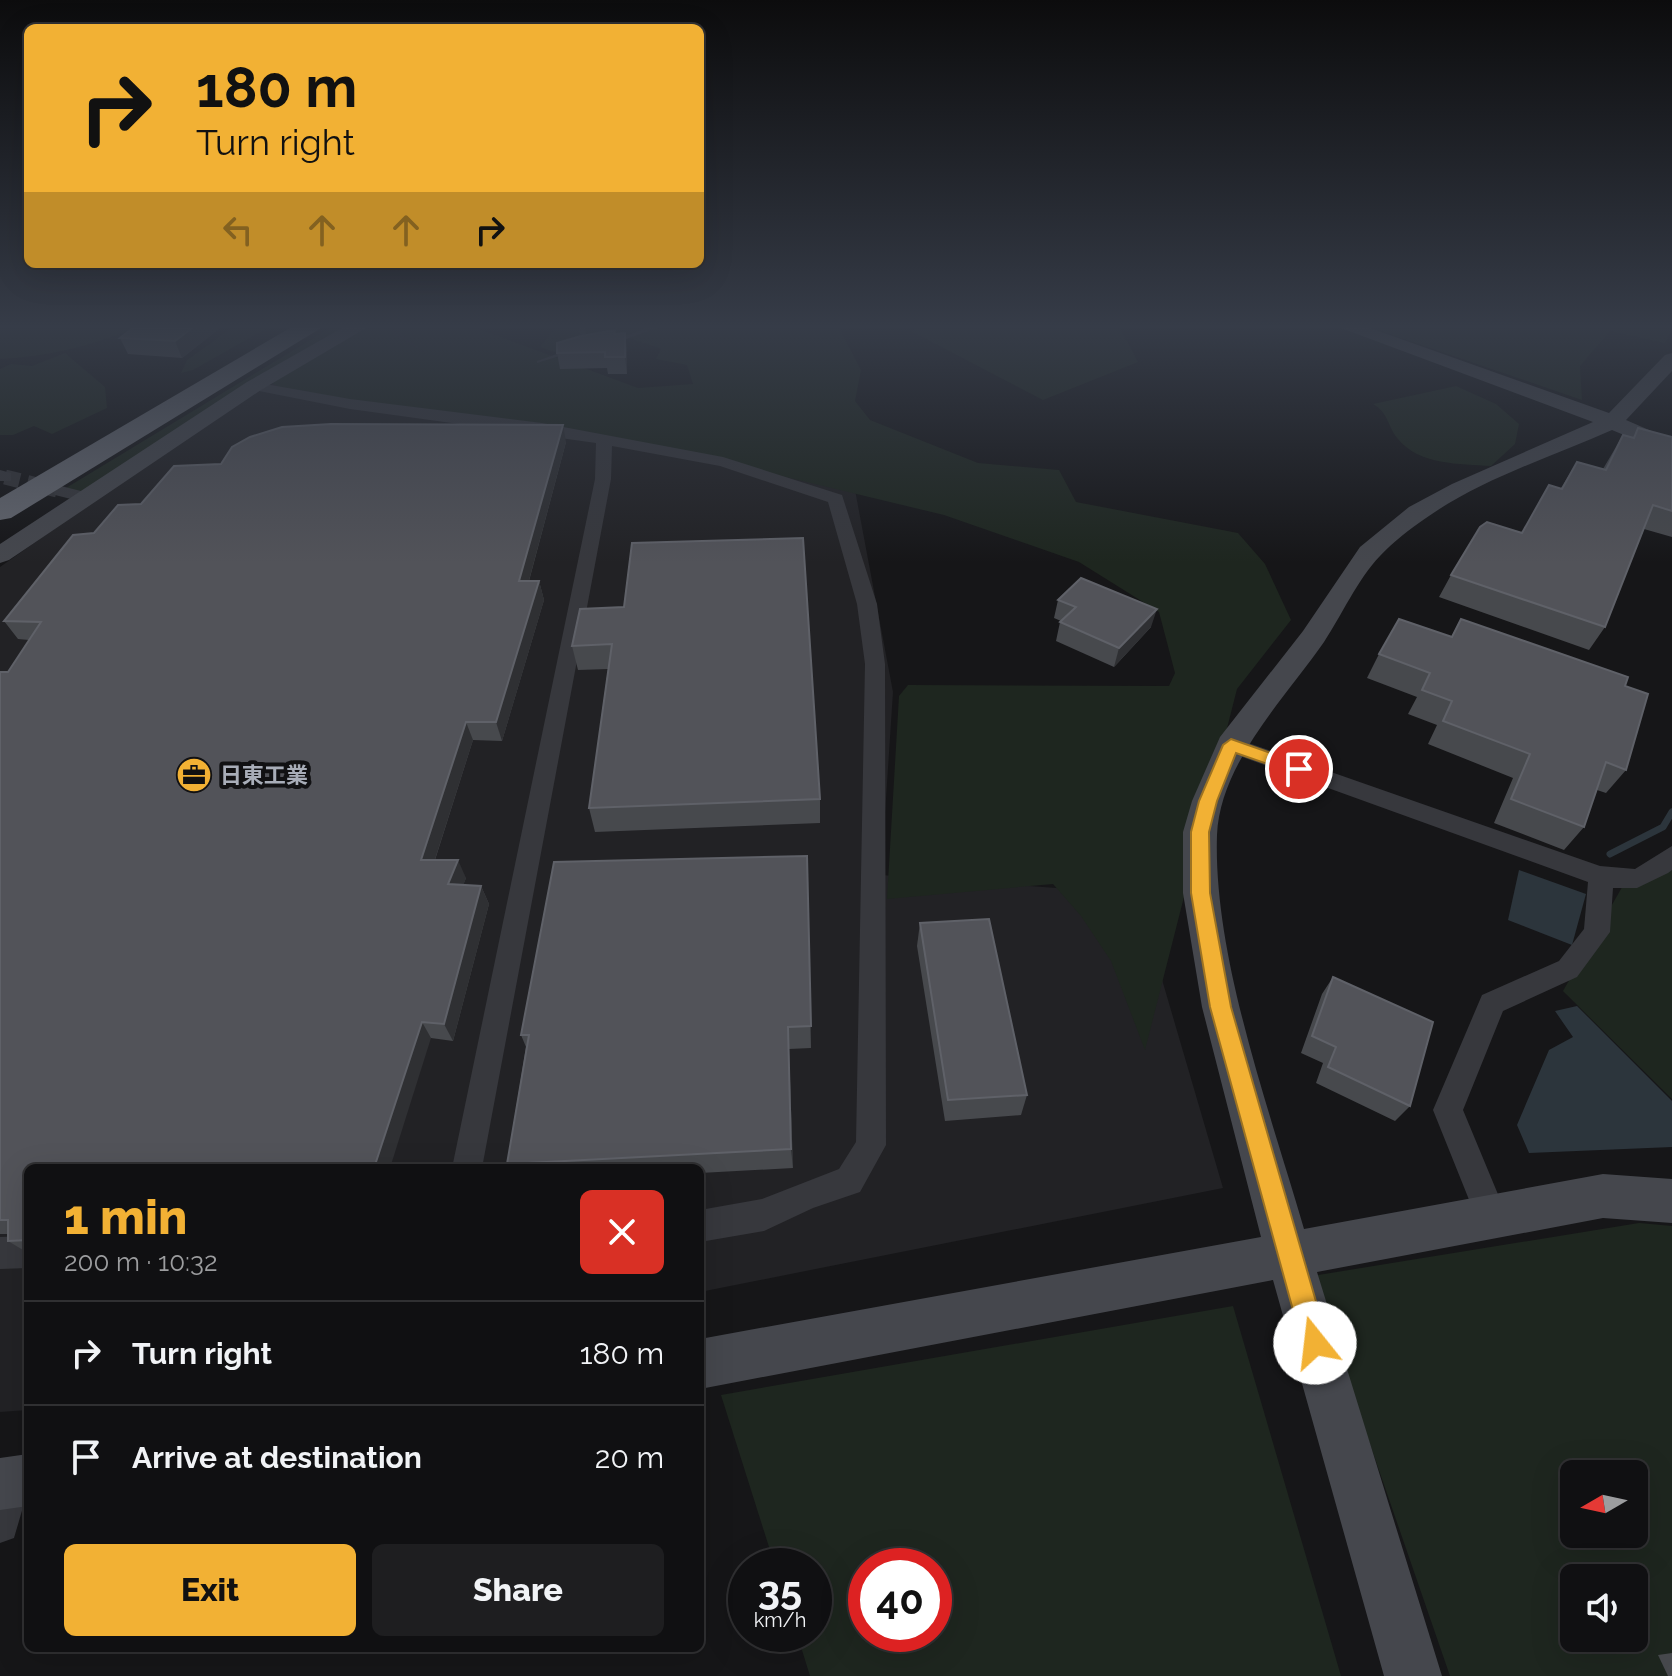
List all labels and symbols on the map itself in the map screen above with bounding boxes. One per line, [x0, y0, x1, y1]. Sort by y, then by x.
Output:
pin [1265, 735, 1333, 803]
office icon: 日東工業 [175, 756, 213, 794]
place label: 日東工業 [220, 762, 308, 788]
position arrow [1273, 1301, 1357, 1385]
north arrow [1560, 1460, 1648, 1548]
speed limit sign: 40 [848, 1548, 952, 1652]

